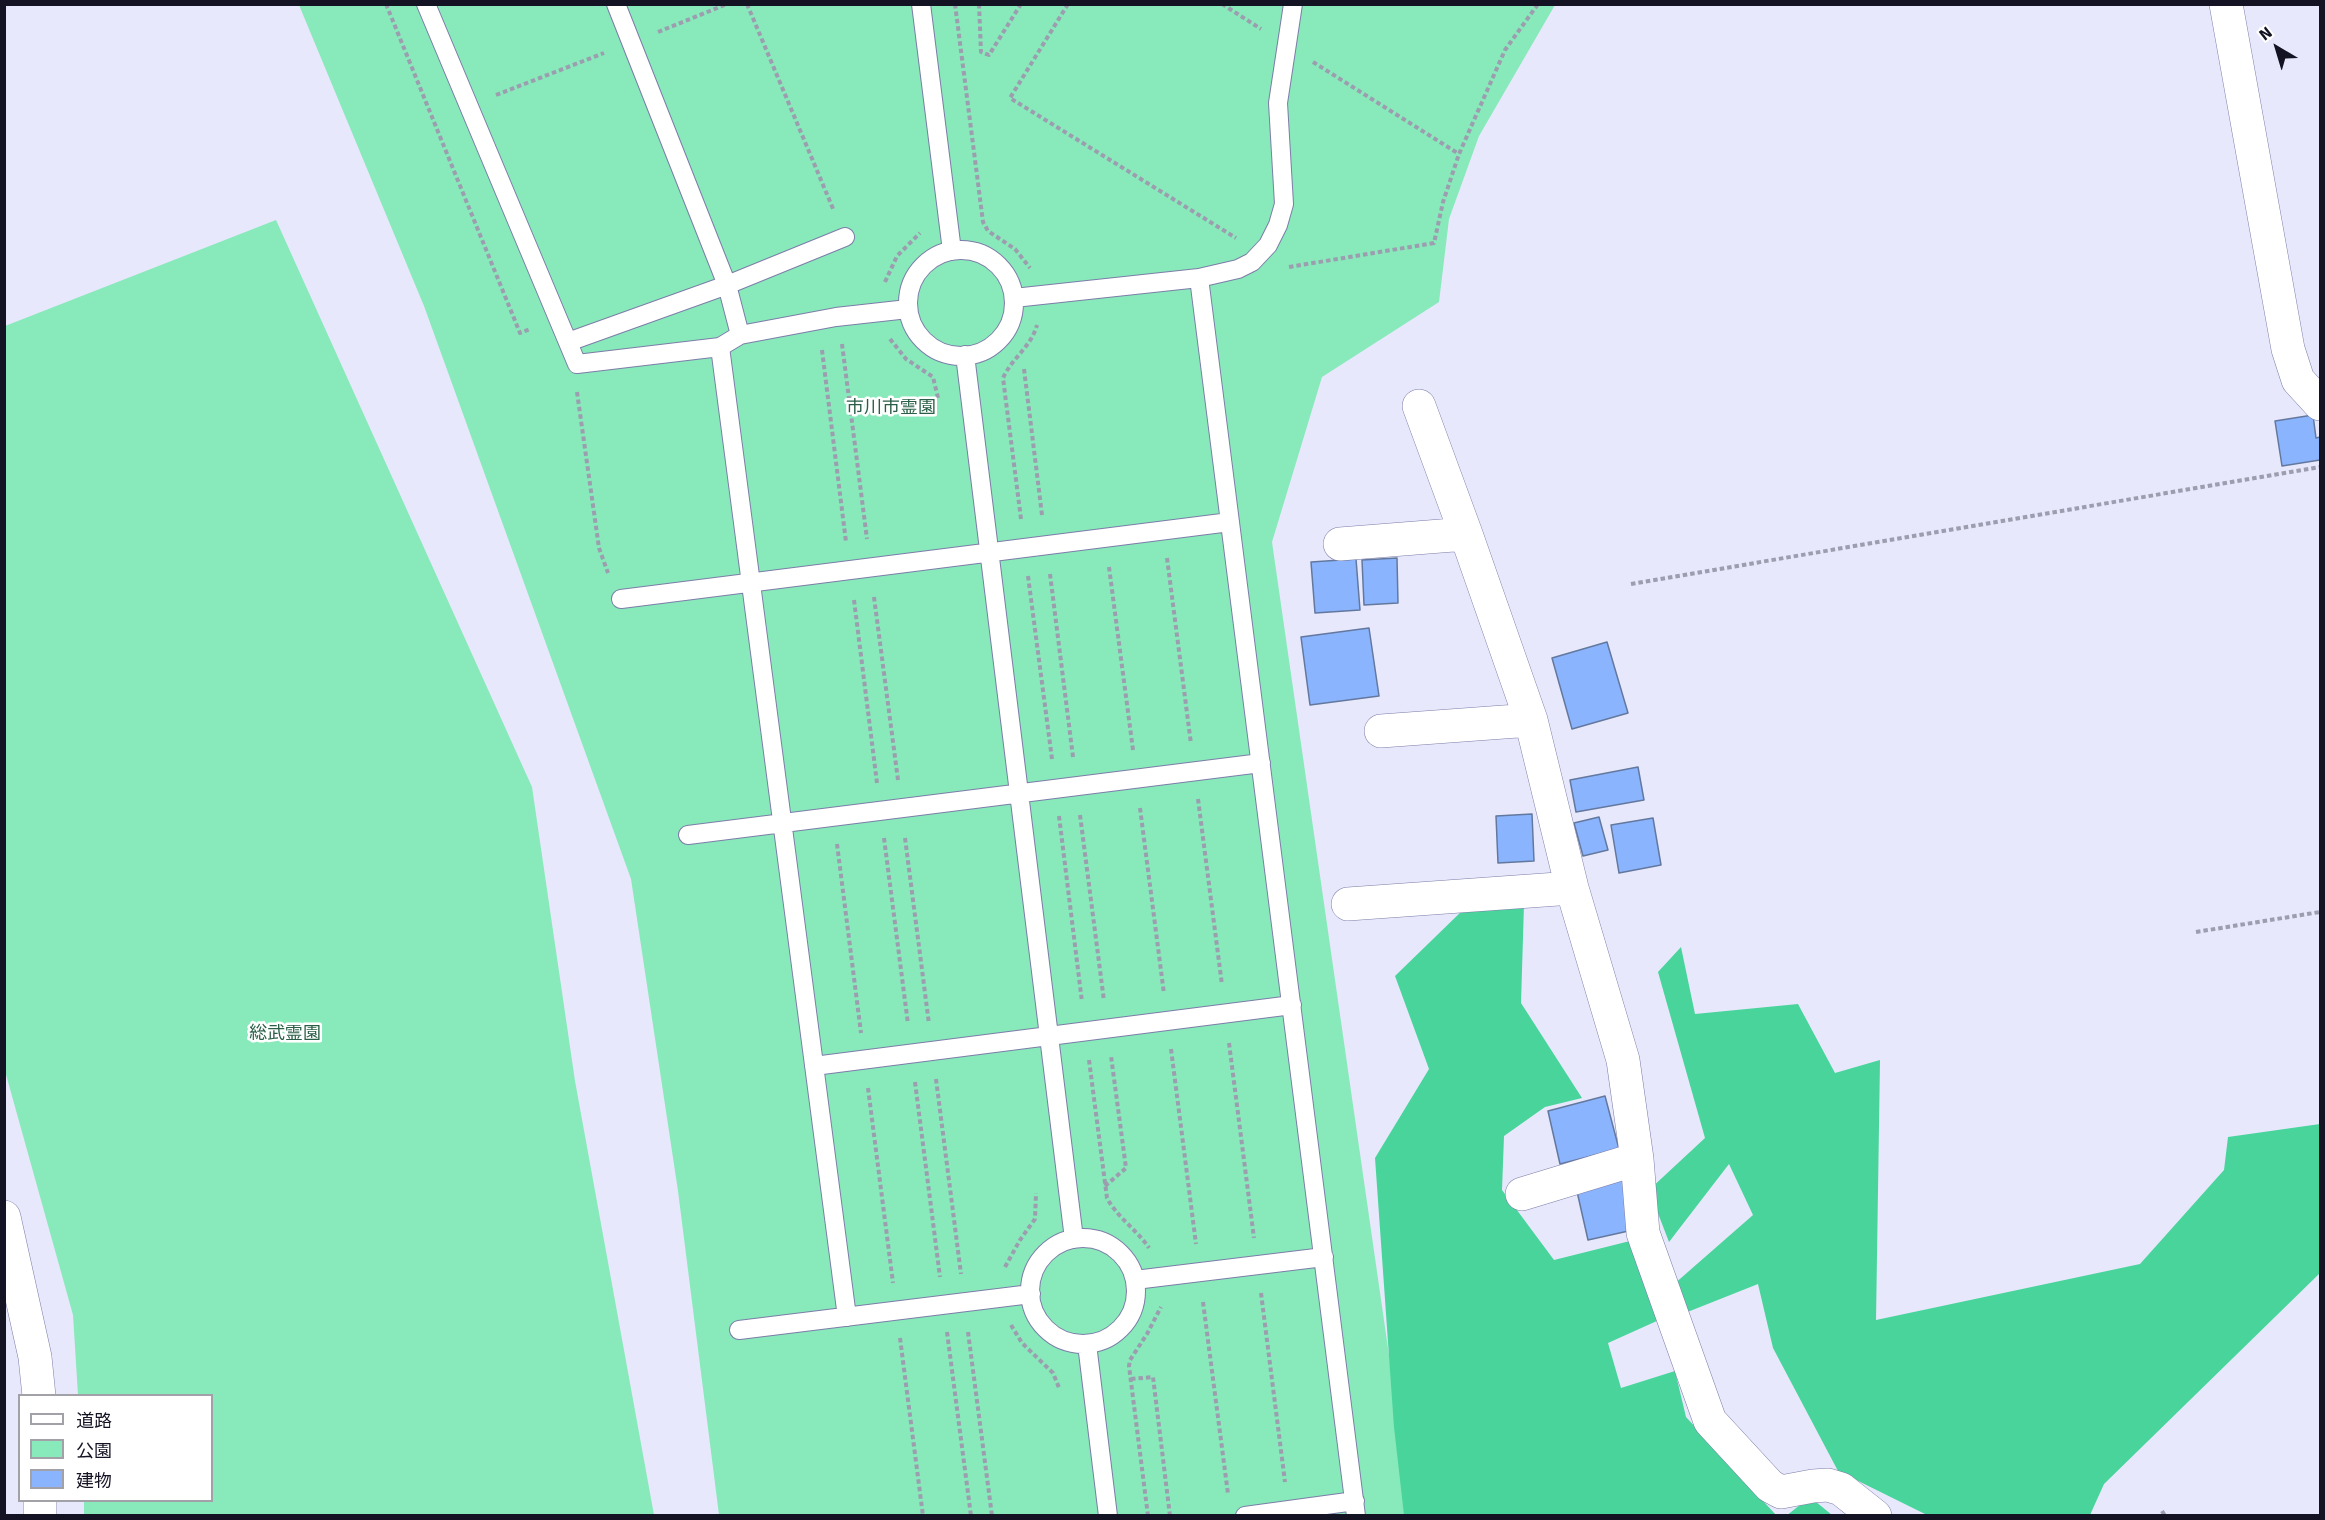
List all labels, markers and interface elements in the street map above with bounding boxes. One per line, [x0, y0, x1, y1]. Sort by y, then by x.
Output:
north arrow [2247, 18, 2307, 78]
text: N [2255, 23, 2276, 45]
park label: 市川市霊園 [846, 397, 936, 419]
park label: 総武霊園 [249, 1023, 321, 1045]
legend [18, 1394, 213, 1502]
text: 道路 [76, 1410, 112, 1432]
text: 公園 [76, 1440, 112, 1462]
text: 建物 [76, 1470, 112, 1492]

